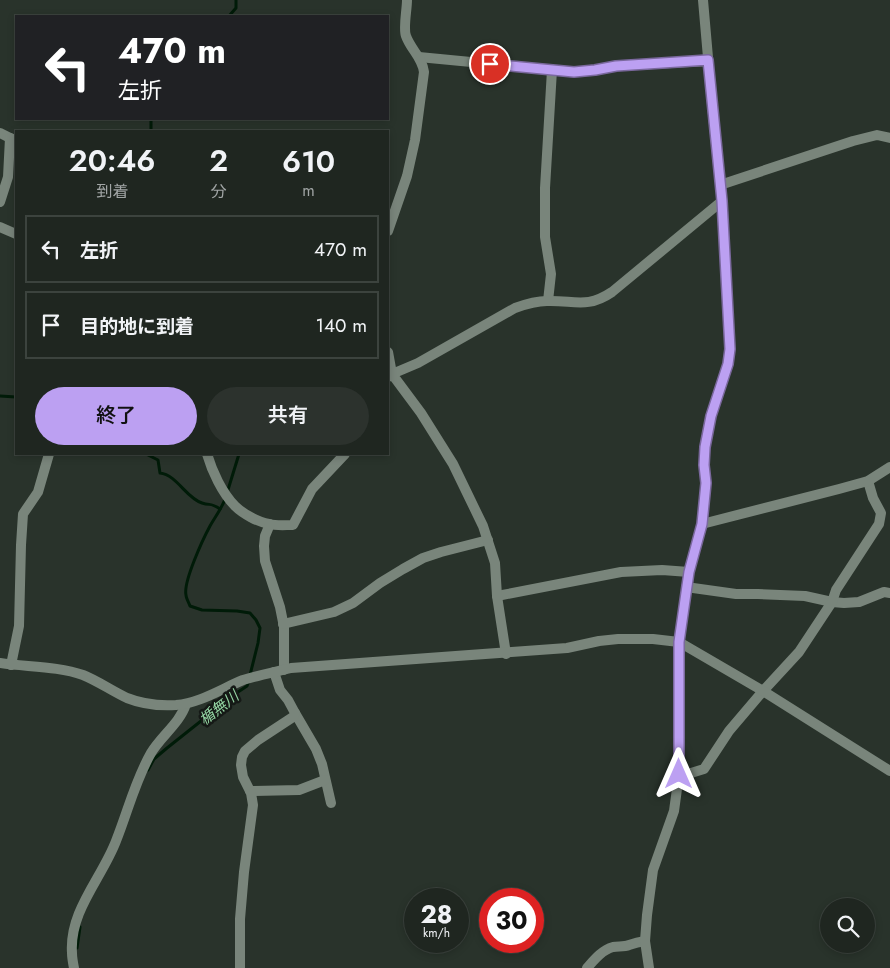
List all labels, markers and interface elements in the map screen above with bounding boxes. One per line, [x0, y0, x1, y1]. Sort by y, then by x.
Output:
text: 470 m [118, 26, 226, 76]
icon: left [35, 35, 100, 100]
pin [469, 43, 511, 85]
icon: arrive [476, 50, 504, 78]
text: 左折 [118, 74, 162, 106]
text: 20:46 [69, 139, 155, 182]
text: 2 [209, 139, 228, 182]
text: 610 [282, 140, 335, 183]
text: m [302, 179, 315, 202]
text: 到着 [96, 180, 128, 203]
text: 分 [211, 180, 227, 203]
icon: left [37, 235, 65, 263]
text: 470 m [314, 236, 367, 263]
text: 左折 [80, 237, 118, 264]
icon: arrive [37, 311, 65, 339]
text: 140 m [315, 312, 367, 339]
text: 目的地に到着 [80, 313, 194, 340]
button: 終了 [35, 387, 197, 445]
button: 共有 [207, 387, 369, 445]
water label: 楯無川 [194, 684, 245, 731]
position arrow [652, 747, 704, 799]
speed limit sign: 30 [479, 888, 544, 953]
text: 28 [420, 896, 453, 932]
map controls [820, 898, 875, 953]
button: search [820, 898, 875, 953]
text: km/h [423, 924, 450, 942]

